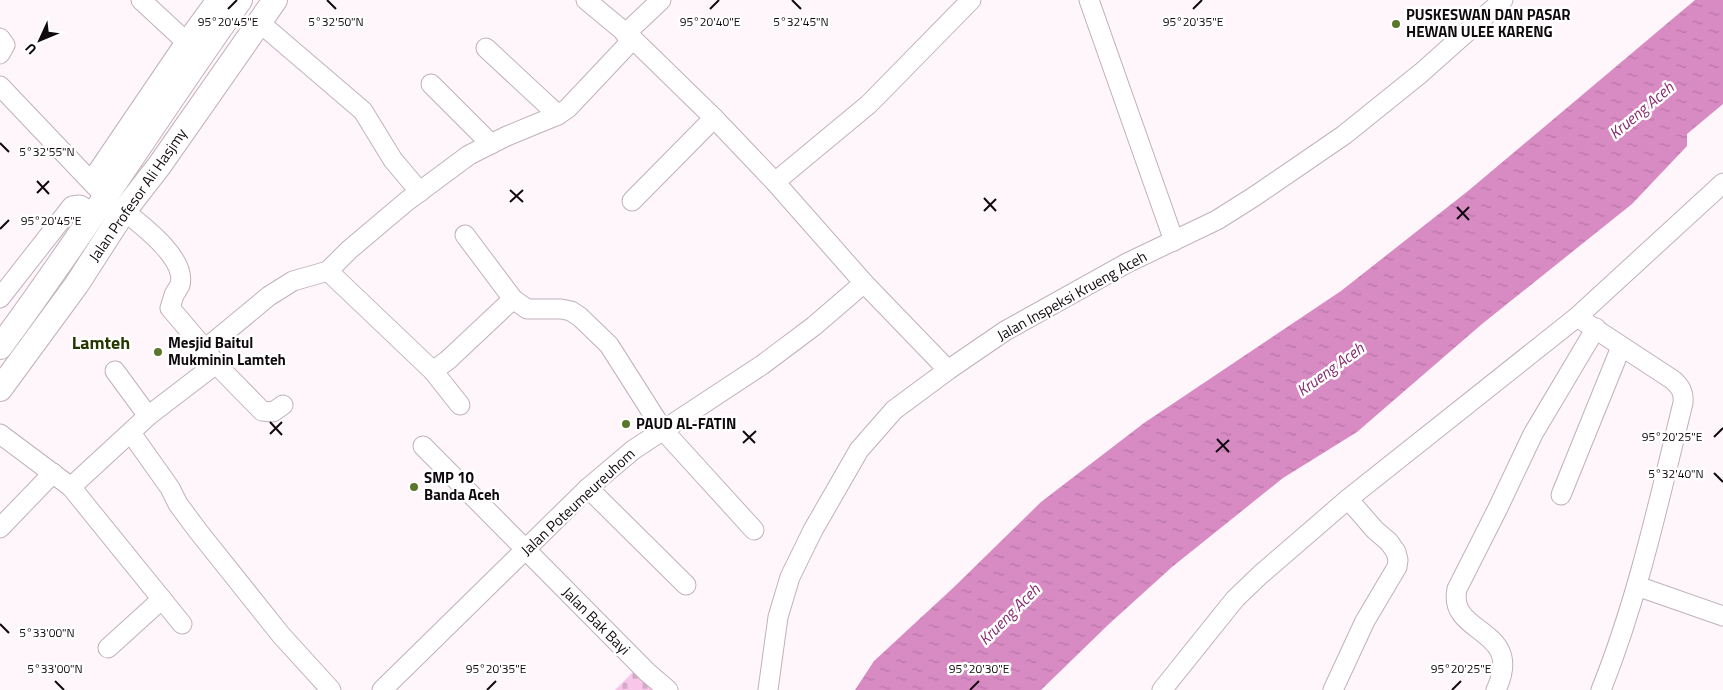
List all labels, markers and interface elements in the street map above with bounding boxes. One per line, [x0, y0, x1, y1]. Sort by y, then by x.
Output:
place label: PUSKESWAN DAN PASAR HEWAN ULEE KARENG [1406, 3, 1571, 43]
text: 95°20'45"E [198, 12, 259, 31]
text: 5°32'50"N [308, 12, 364, 31]
text: 95°20'40"E [680, 12, 741, 31]
text: 5°32'45"N [773, 12, 829, 31]
text: 95°20'35"E [1163, 12, 1224, 31]
north arrow [15, 15, 65, 65]
marker: PUSKESWAN DAN PASAR HEWAN ULEE KARENG [1390, 18, 1402, 30]
text: U [20, 39, 41, 60]
water label: Krueng Aceh [1603, 75, 1679, 144]
street label: Jalan Profesor Ali Hasjmy [83, 123, 192, 266]
text: 5°32'55"N [19, 142, 75, 161]
text: 95°20'45"E [21, 211, 82, 230]
street label: Jalan Inspeksi Krueng Aceh [993, 245, 1151, 346]
district label: Lamteh [72, 329, 130, 356]
place label: Mesjid Baitul Mukminin Lamteh [168, 331, 286, 371]
water label: Krueng Aceh [1291, 336, 1370, 402]
marker: Mesjid Baitul Mukminin Lamteh [152, 346, 164, 358]
place label: PAUD AL-FATIN [636, 412, 736, 435]
marker: PAUD AL-FATIN [620, 418, 632, 430]
text: 95°20'25"E [1642, 427, 1703, 446]
street label: Jalan Poteumeureuhom [515, 442, 640, 561]
text: 5°32'40"N [1648, 464, 1704, 483]
place label: SMP 10 Banda Aceh [424, 466, 500, 506]
marker: SMP 10 Banda Aceh [408, 481, 420, 493]
water label: Krueng Aceh [973, 577, 1046, 650]
street label: Jalan Bak Bayi [557, 581, 636, 660]
text: 5°33'00"N [19, 623, 75, 642]
text: 5°33'00"N [27, 659, 83, 678]
text: 95°20'35"E [466, 659, 527, 678]
text: 95°20'30"E [949, 659, 1010, 678]
text: 95°20'25"E [1431, 659, 1492, 678]

